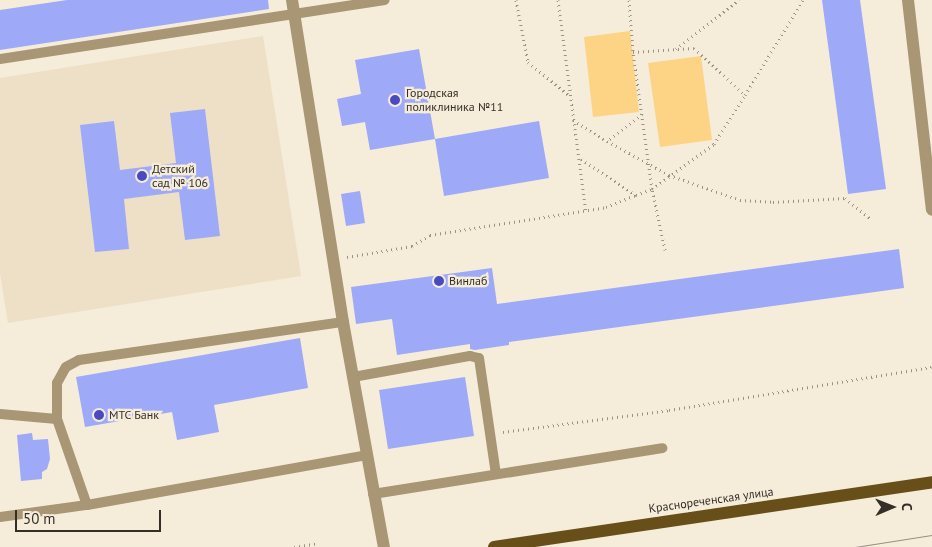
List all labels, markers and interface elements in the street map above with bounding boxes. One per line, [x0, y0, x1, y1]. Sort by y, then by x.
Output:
place label: Городская поликлиника №11 [406, 86, 503, 114]
marker: Городская поликлиника №11 [388, 93, 402, 107]
place label: Детский сад № 106 [152, 162, 208, 190]
marker: Детский сад № 106 [136, 170, 148, 182]
place label: Винлаб [449, 274, 487, 288]
marker: Винлаб [433, 275, 445, 287]
place label: МТС Банк [109, 408, 159, 422]
marker: МТС Банк [93, 409, 105, 421]
north arrow [867, 482, 917, 532]
street label: Краснореченская улица [648, 484, 774, 516]
scale bar [18, 500, 164, 532]
text: С [898, 503, 916, 511]
text: 50 m [23, 509, 56, 528]

